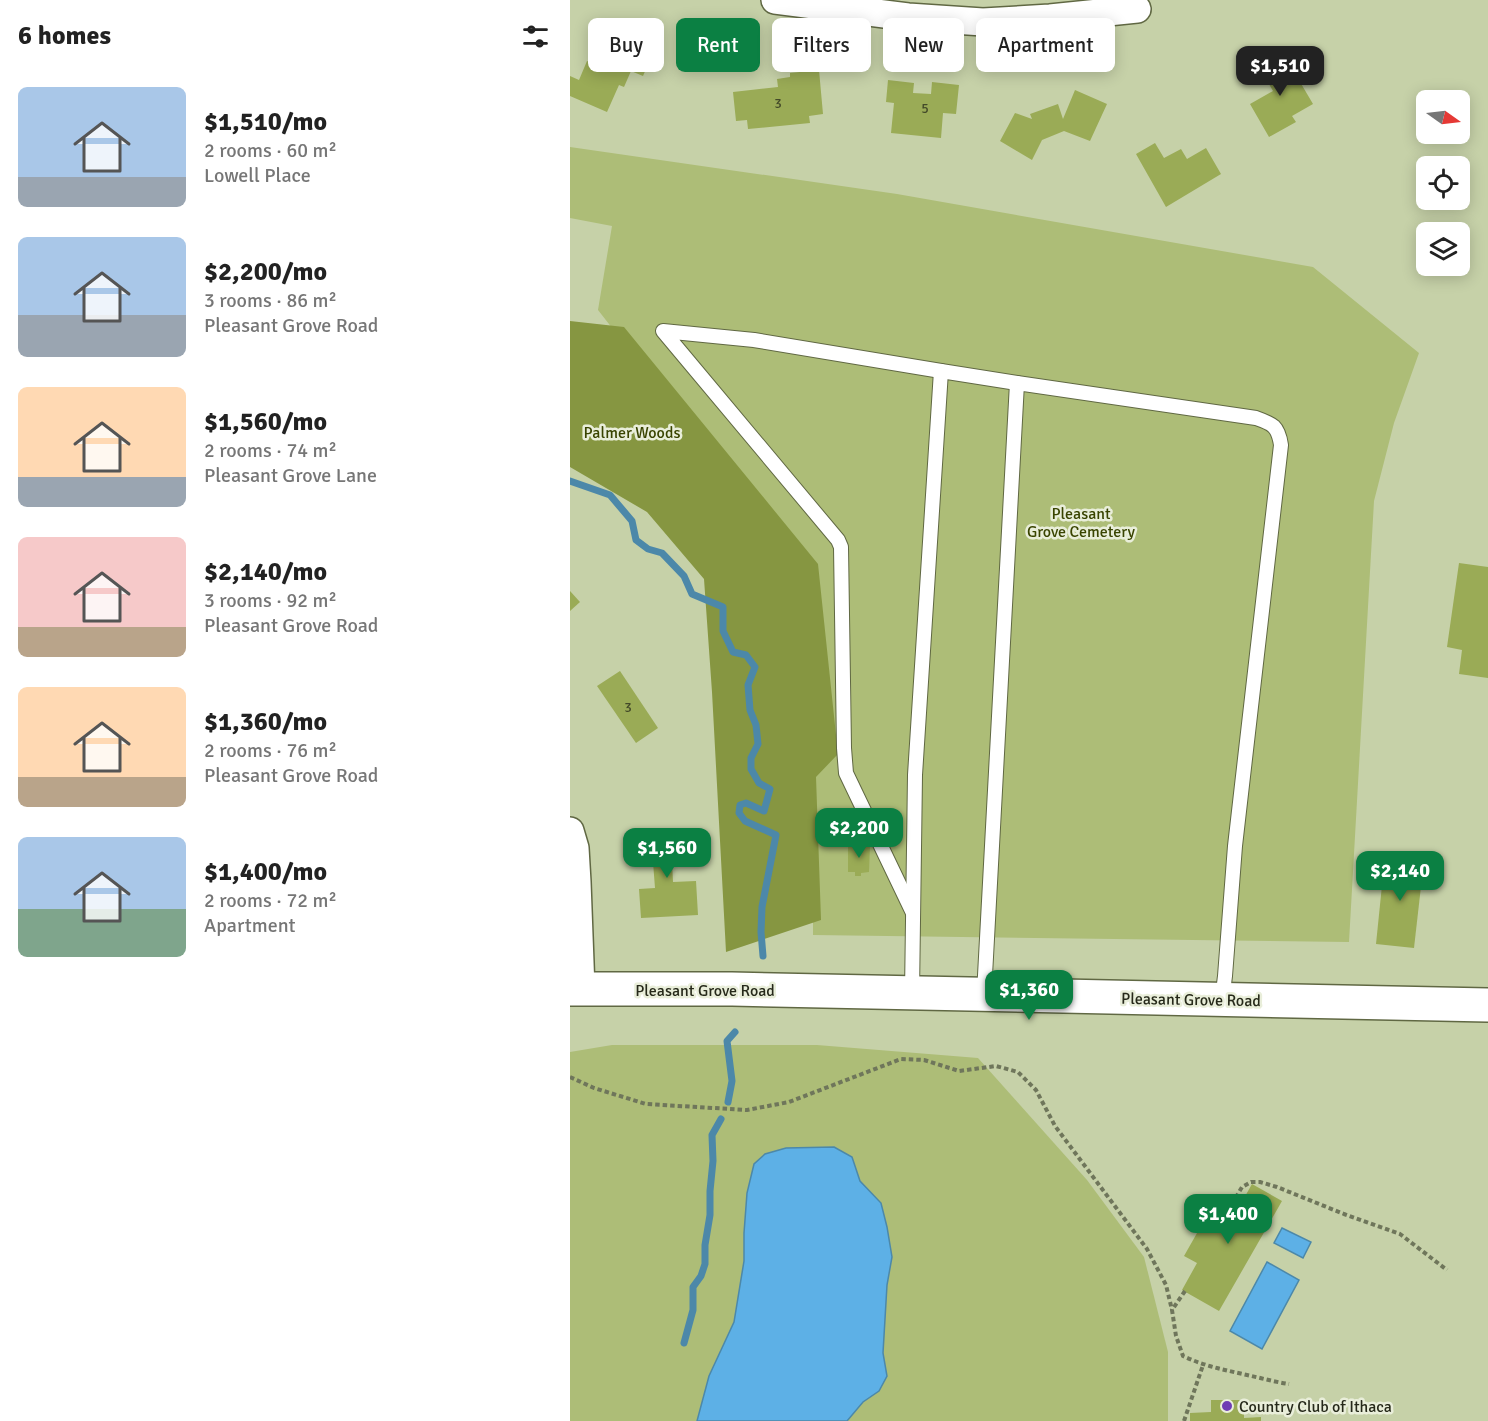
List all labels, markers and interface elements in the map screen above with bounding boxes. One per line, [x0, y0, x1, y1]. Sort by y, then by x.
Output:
chip: Buy [588, 18, 664, 72]
chip: Rent [676, 18, 760, 72]
chip: Filters [772, 18, 871, 72]
chip: New [883, 18, 964, 72]
chip: Apartment [976, 18, 1115, 72]
text: 6 homes [18, 20, 111, 52]
icon: filters [519, 20, 552, 53]
pin: $1,510 [1231, 46, 1329, 97]
text: $1,510 [1250, 53, 1310, 78]
north arrow [1416, 90, 1470, 144]
map controls [1416, 90, 1470, 276]
house number: 3 [774, 95, 782, 112]
house number: 5 [921, 100, 929, 117]
text: $1,510/mo [204, 106, 327, 138]
icon: home [66, 111, 138, 183]
text: 2 rooms · 60 m² [204, 138, 337, 163]
button: locate [1416, 156, 1470, 210]
text: Lowell Place [204, 163, 311, 188]
button: layers [1416, 222, 1470, 276]
text: $2,200/mo [204, 256, 327, 288]
icon: home [66, 261, 138, 333]
text: 3 rooms · 86 m² [204, 288, 337, 313]
text: Pleasant Grove Road [204, 313, 378, 338]
text: $1,560/mo [204, 406, 327, 438]
icon: home [66, 411, 138, 483]
park label: Palmer Woods [584, 423, 680, 443]
text: 2 rooms · 74 m² [204, 438, 337, 463]
text: Pleasant Grove Lane [204, 463, 377, 488]
park label: Pleasant Grove Cemetery [1027, 504, 1136, 542]
text: $2,140/mo [204, 556, 327, 588]
icon: home [66, 561, 138, 633]
text: 3 rooms · 92 m² [204, 588, 337, 613]
text: Pleasant Grove Road [204, 613, 378, 638]
house number: 3 [624, 699, 632, 716]
text: $1,360/mo [204, 706, 327, 738]
icon: home [66, 711, 138, 783]
text: 2 rooms · 76 m² [204, 738, 337, 763]
text: Pleasant Grove Road [204, 763, 378, 788]
pin: $2,200 [810, 808, 908, 859]
text: $2,200 [829, 815, 889, 840]
pin: $1,560 [618, 828, 716, 879]
text: $1,560 [637, 835, 697, 860]
pin: $2,140 [1351, 851, 1449, 902]
text: $1,400/mo [204, 856, 327, 888]
text: $2,140 [1370, 858, 1430, 883]
icon: home [66, 861, 138, 933]
text: 2 rooms · 72 m² [204, 888, 337, 913]
text: Apartment [204, 913, 296, 938]
pin: $1,360 [980, 970, 1078, 1021]
text: $1,360 [999, 977, 1059, 1002]
street label: Pleasant Grove Road [635, 981, 775, 1001]
street label: Pleasant Grove Road [1121, 989, 1261, 1011]
pin: $1,400 [1179, 1194, 1277, 1245]
text: $1,400 [1198, 1201, 1258, 1226]
place label: Country Club of Ithaca [1239, 1397, 1392, 1417]
marker: Country Club of Ithaca [1220, 1399, 1234, 1413]

